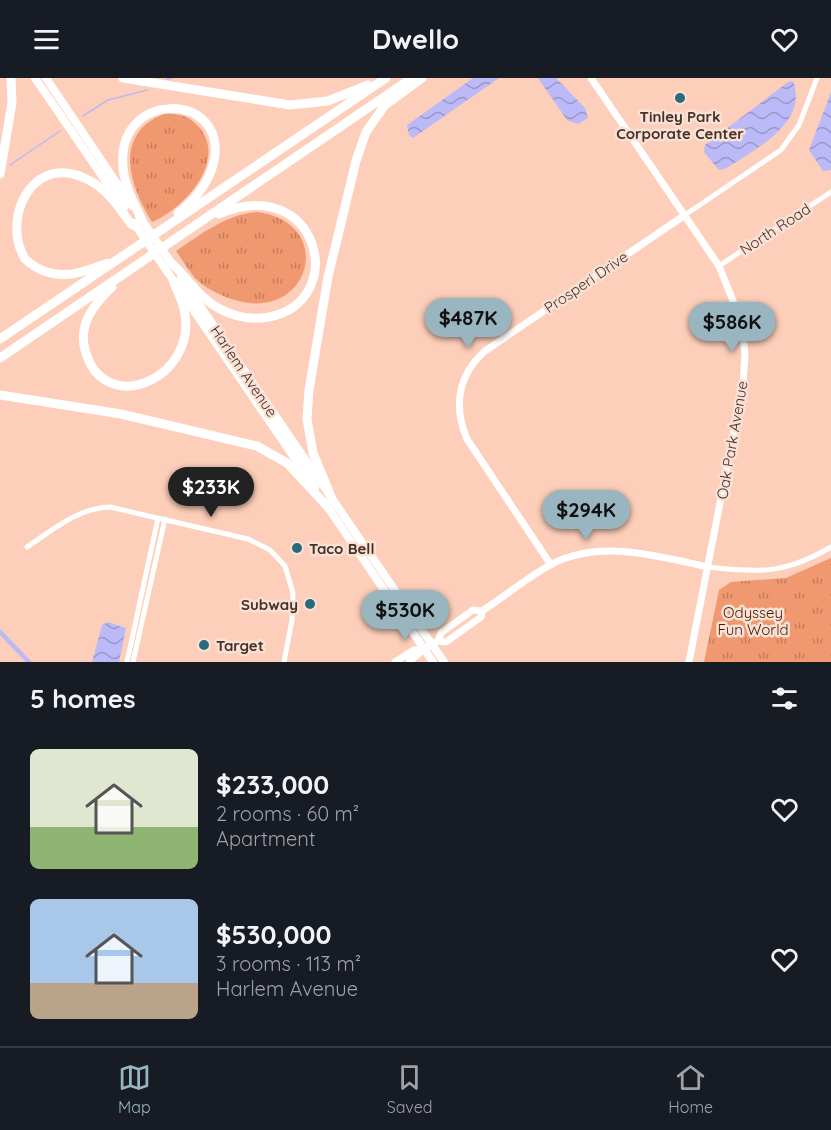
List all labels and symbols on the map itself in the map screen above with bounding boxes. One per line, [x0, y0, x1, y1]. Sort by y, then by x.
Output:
marker: Tinley Park Corporate Center [673, 91, 687, 105]
place label: Tinley Park Corporate Center [616, 107, 744, 143]
street label: North Road [736, 199, 814, 259]
street label: Prosperi Drive [540, 247, 632, 317]
pin: $487K [426, 298, 510, 349]
pin: $586K [690, 302, 774, 353]
street label: Harlem Avenue [206, 322, 282, 420]
street label: Oak Park Avenue [712, 379, 752, 501]
pin: $233K [169, 467, 253, 518]
pin: $294K [544, 490, 628, 541]
place label: Taco Bell [309, 539, 374, 558]
marker: Taco Bell [290, 541, 304, 555]
pin: $530K [363, 590, 447, 641]
place label: Subway [241, 595, 298, 614]
marker: Subway [303, 597, 317, 611]
park label: Odyssey Fun World [717, 603, 789, 639]
place label: Target [216, 636, 264, 655]
marker: Target [197, 638, 211, 652]

